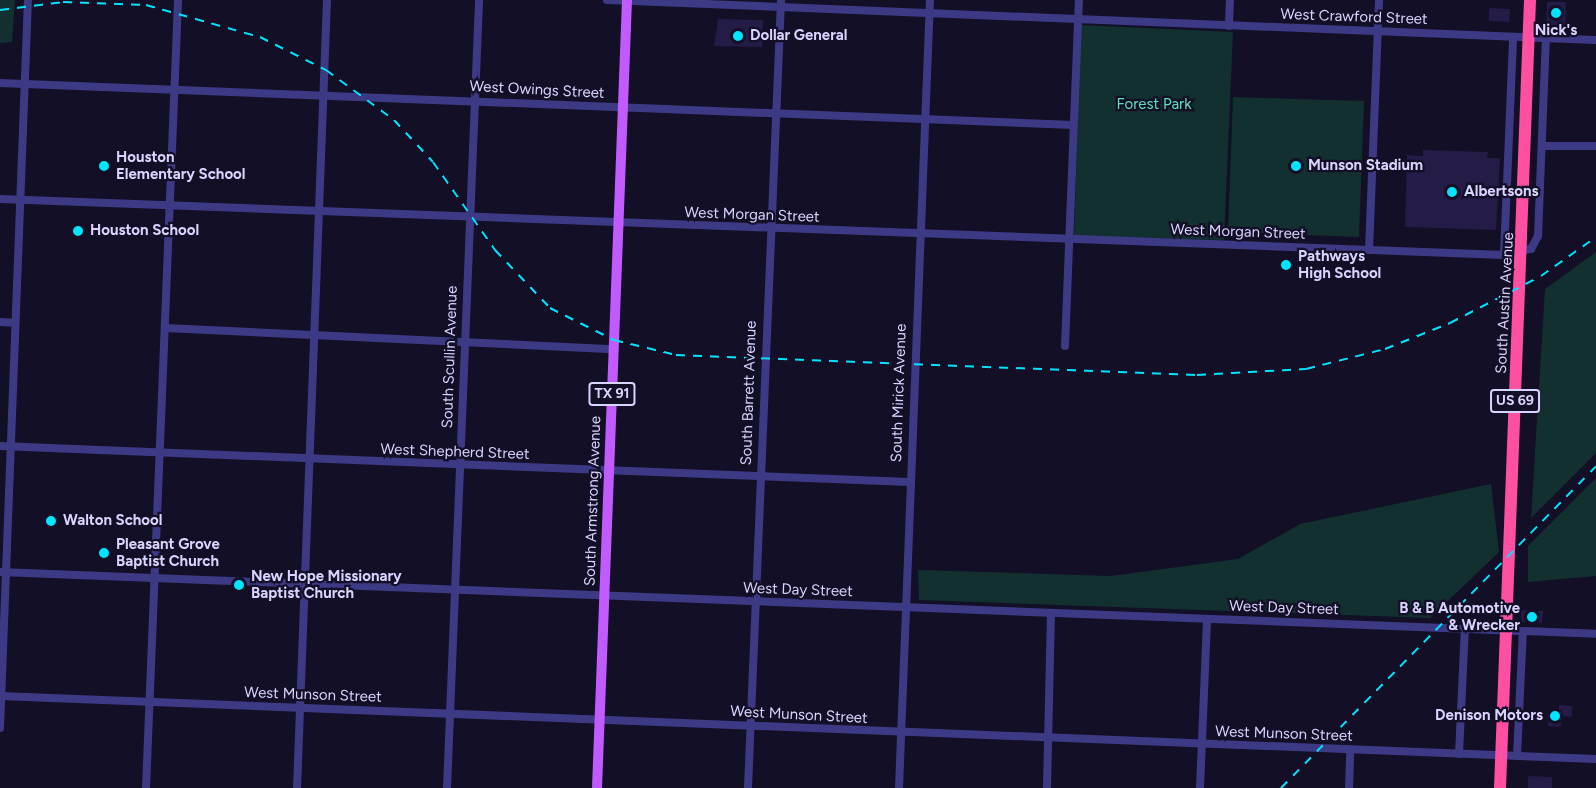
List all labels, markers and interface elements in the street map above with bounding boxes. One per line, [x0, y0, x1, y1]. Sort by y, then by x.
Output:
street label: West Crawford Street [1280, 5, 1428, 29]
marker: Nick's [1549, 6, 1563, 20]
place label: Nick's [1535, 22, 1577, 40]
place label: Dollar General [750, 27, 847, 45]
marker: Dollar General [731, 29, 745, 43]
street label: West Owings Street [469, 77, 605, 103]
park label: Forest Park [1117, 96, 1191, 114]
place label: Houston Elementary School [116, 148, 245, 183]
place label: Munson Stadium [1308, 157, 1423, 175]
marker: Houston Elementary School [97, 159, 111, 173]
marker: Munson Stadium [1289, 159, 1303, 173]
place label: Albertsons [1464, 183, 1539, 201]
marker: Albertsons [1445, 185, 1459, 199]
street label: West Morgan Street [684, 204, 820, 226]
street label: West Morgan Street [1170, 221, 1306, 243]
place label: Houston School [90, 222, 199, 240]
marker: Houston School [71, 224, 85, 238]
street label: South Austin Avenue [1492, 232, 1518, 374]
place label: Pathways High School [1298, 247, 1381, 282]
marker: Pathways High School [1279, 258, 1293, 272]
street label: South Scullin Avenue [439, 285, 461, 429]
street label: South Barrett Avenue [737, 320, 761, 466]
street label: South Mirick Avenue [888, 323, 910, 463]
road number: TX 91 [588, 383, 636, 405]
road number: US 69 [1490, 390, 1540, 412]
street label: South Armstrong Avenue [581, 416, 605, 586]
street label: West Shepherd Street [380, 440, 530, 464]
place label: Walton School [63, 512, 162, 530]
marker: Walton School [44, 514, 58, 528]
place label: Pleasant Grove Baptist Church [116, 535, 220, 570]
marker: Pleasant Grove Baptist Church [97, 546, 111, 560]
place label: New Hope Missionary Baptist Church [251, 567, 402, 602]
marker: New Hope Missionary Baptist Church [232, 578, 246, 592]
street label: West Day Street [743, 579, 853, 601]
street label: West Day Street [1229, 597, 1339, 619]
place label: B & B Automotive & Wrecker [1399, 599, 1520, 634]
marker: B & B Automotive & Wrecker [1525, 610, 1539, 624]
street label: West Munson Street [244, 684, 382, 706]
street label: West Munson Street [730, 702, 868, 728]
place label: Denison Motors [1435, 707, 1543, 725]
marker: Denison Motors [1548, 709, 1562, 723]
street label: West Munson Street [1215, 723, 1353, 745]

